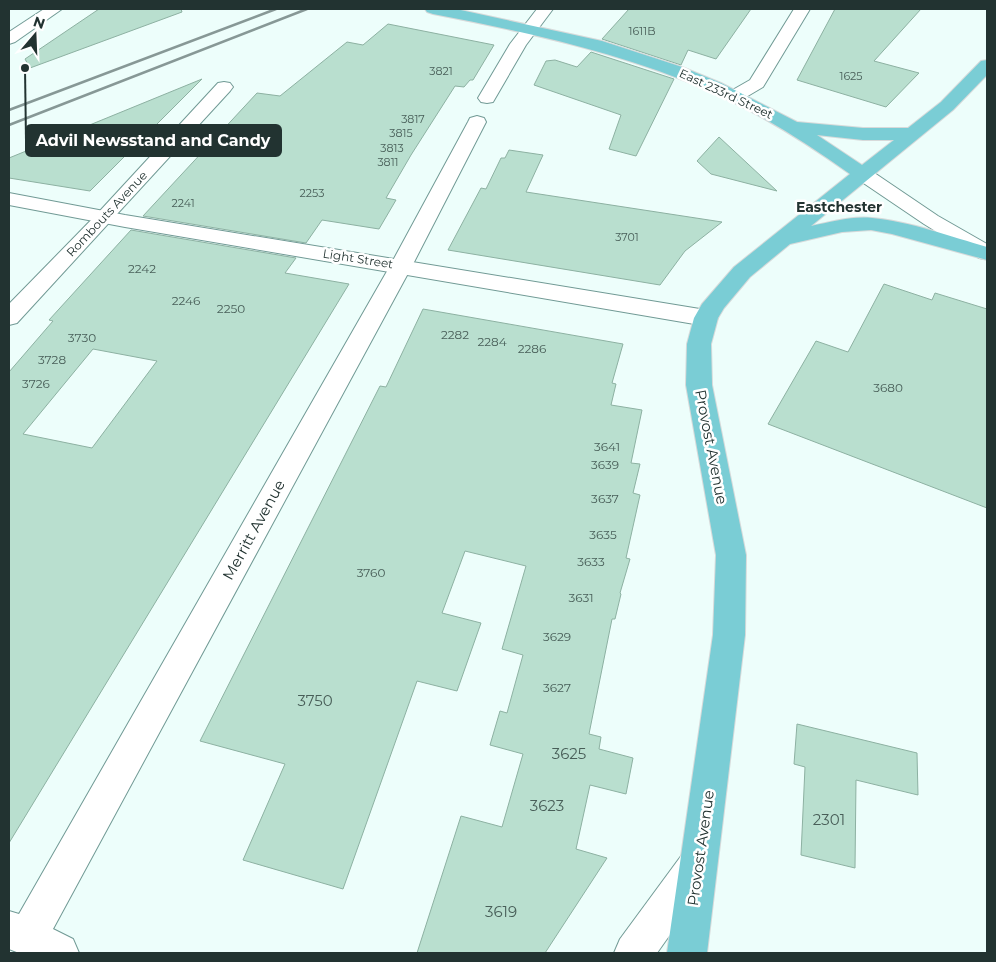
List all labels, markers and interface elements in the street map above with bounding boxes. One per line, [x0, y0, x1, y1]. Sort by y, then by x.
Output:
north arrow [10, 10, 60, 60]
text: N [31, 12, 48, 33]
house number: 1611B [629, 24, 655, 38]
house number: 3821 [429, 64, 453, 78]
street label: East 233rd Street [677, 65, 775, 122]
house number: 1625 [839, 69, 863, 83]
house number: 3817 [401, 112, 425, 126]
callout: Advil Newsstand and Candy [26, 125, 281, 156]
house number: 3815 [389, 126, 413, 140]
text: Advil Newsstand and Candy [35, 131, 271, 150]
house number: 3813 [380, 141, 404, 155]
house number: 3811 [377, 155, 399, 169]
street label: Rombouts Avenue [63, 168, 150, 260]
house number: 2253 [300, 186, 324, 200]
house number: 2241 [171, 196, 195, 210]
district label: Eastchester [796, 198, 882, 216]
house number: 3701 [615, 230, 639, 244]
street label: Light Street [322, 246, 394, 271]
house number: 2242 [128, 261, 156, 276]
house number: 2246 [172, 293, 200, 308]
house number: 2250 [217, 301, 245, 316]
house number: 2282 [441, 327, 469, 342]
house number: 3730 [68, 330, 96, 345]
house number: 2284 [477, 334, 507, 349]
house number: 2286 [518, 341, 546, 356]
house number: 3728 [38, 352, 66, 367]
house number: 3726 [22, 376, 50, 391]
house number: 3680 [873, 380, 903, 395]
street label: Provost Avenue [691, 388, 732, 506]
house number: 3641 [594, 439, 620, 454]
house number: 3639 [591, 457, 619, 472]
street label: Merritt Avenue [218, 476, 289, 583]
house number: 3637 [591, 491, 619, 506]
house number: 3635 [589, 527, 617, 542]
house number: 3633 [577, 554, 605, 569]
house number: 3760 [357, 565, 385, 580]
house number: 3631 [568, 590, 594, 605]
house number: 3629 [543, 629, 571, 644]
house number: 3627 [543, 680, 571, 695]
house number: 3750 [297, 691, 333, 710]
house number: 3625 [552, 744, 586, 763]
street label: Provost Avenue [683, 789, 718, 907]
house number: 3623 [530, 796, 564, 815]
house number: 2301 [813, 810, 845, 829]
house number: 3619 [485, 902, 517, 921]

